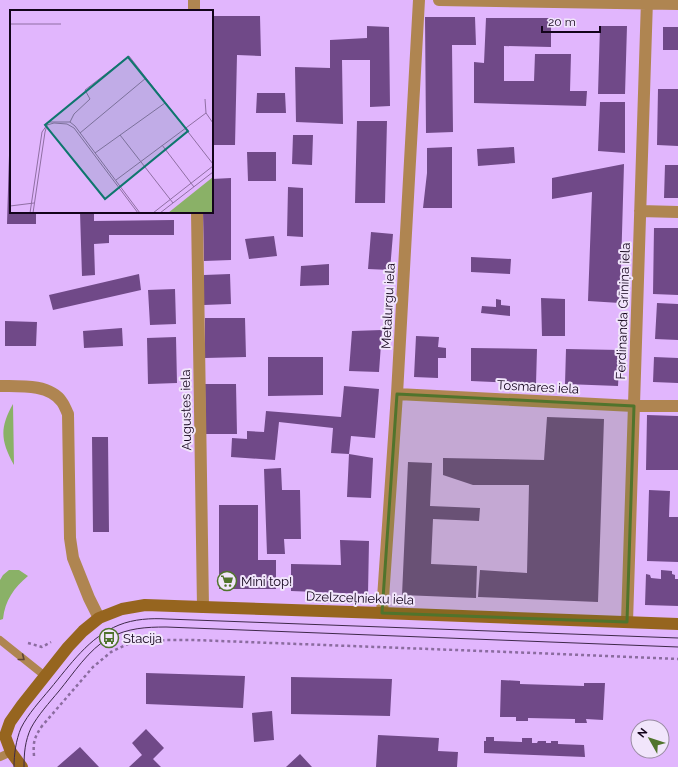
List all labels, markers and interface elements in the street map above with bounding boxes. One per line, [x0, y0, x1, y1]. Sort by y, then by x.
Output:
scale bar [542, 8, 600, 34]
inset map [10, 10, 213, 213]
text: 20 m [548, 15, 576, 29]
street label: Ferdinanda Grīniņa iela [613, 242, 633, 380]
street label: Metalurgu iela [378, 263, 398, 349]
street label: Augustes iela [178, 369, 194, 451]
street label: Tosmares iela [497, 377, 579, 397]
supermarket icon: Mini top! [216, 570, 238, 592]
place label: Mini top! [241, 574, 292, 589]
street label: Dzelzceļnieku iela [306, 589, 414, 607]
bus stop icon: Stacija [98, 627, 120, 649]
place label: Stacija [123, 631, 162, 646]
one-way arrow [18, 653, 25, 660]
north arrow [630, 719, 670, 759]
text: N [635, 726, 650, 740]

